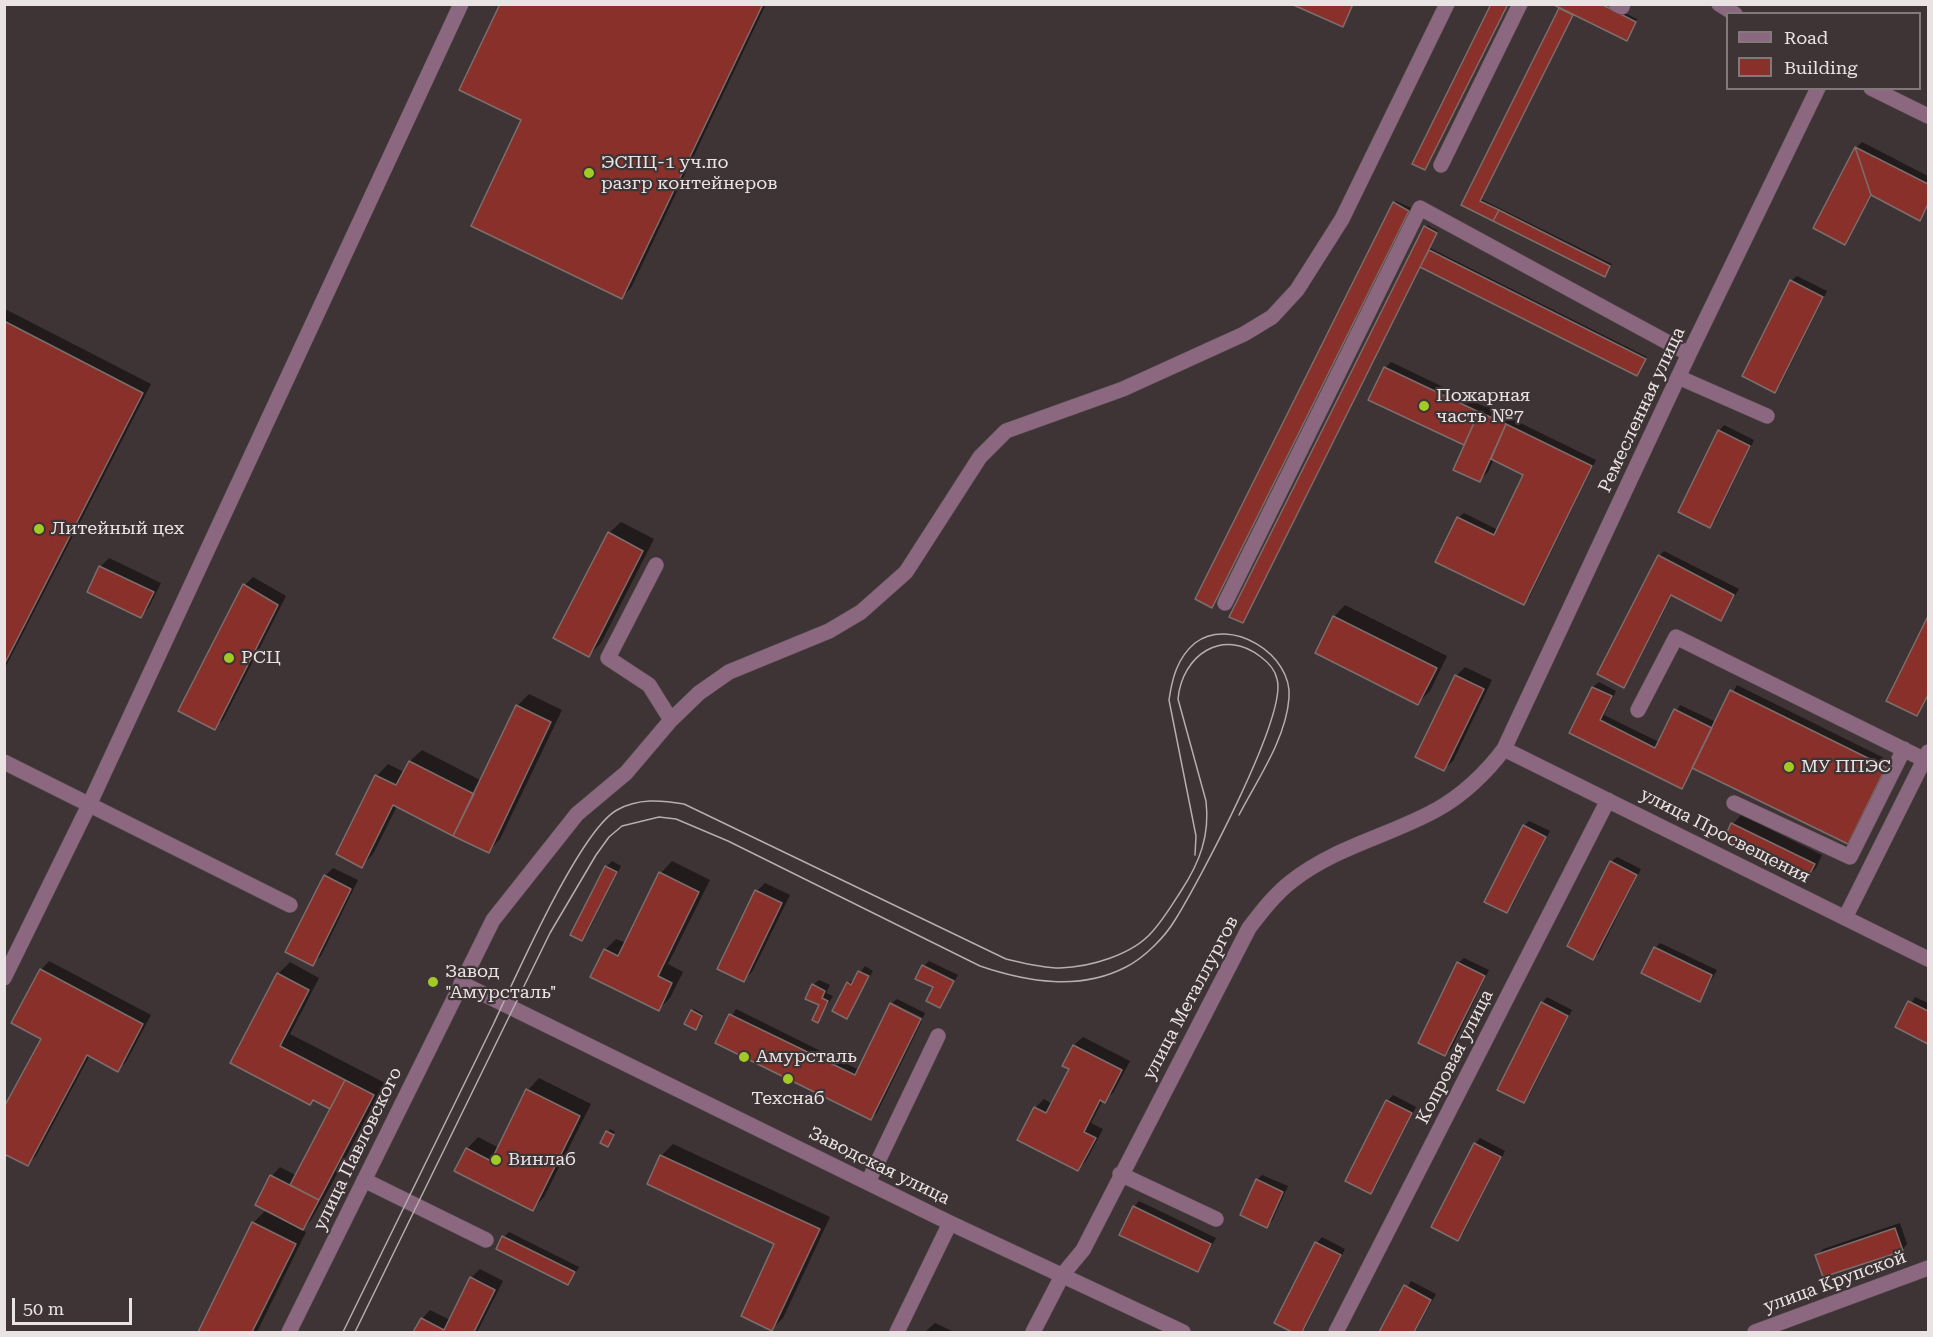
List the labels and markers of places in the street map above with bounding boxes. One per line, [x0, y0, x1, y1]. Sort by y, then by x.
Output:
place label: ЭСПЦ-1 уч.по разгр контейнеров [601, 152, 778, 195]
marker: ЭСПЦ-1 уч.по разгр контейнеров [582, 166, 596, 180]
place label: Пожарная часть №7 [1436, 385, 1530, 428]
marker: Пожарная часть №7 [1417, 399, 1431, 413]
place label: Литейный цех [51, 518, 184, 540]
marker: Литейный цех [32, 522, 46, 536]
place label: РСЦ [241, 647, 281, 669]
marker: РСЦ [222, 651, 236, 665]
place label: МУ ППЭС [1801, 756, 1891, 778]
marker: МУ ППЭС [1782, 760, 1796, 774]
place label: Завод "Амурсталь" [445, 961, 556, 1004]
marker: Завод "Амурсталь" [426, 975, 440, 989]
place label: Амурсталь [756, 1046, 857, 1068]
marker: Амурсталь [737, 1050, 751, 1064]
marker: Техснаб [781, 1072, 795, 1086]
place label: Техснаб [751, 1088, 825, 1110]
place label: Винлаб [508, 1149, 576, 1171]
marker: Винлаб [489, 1153, 503, 1167]

